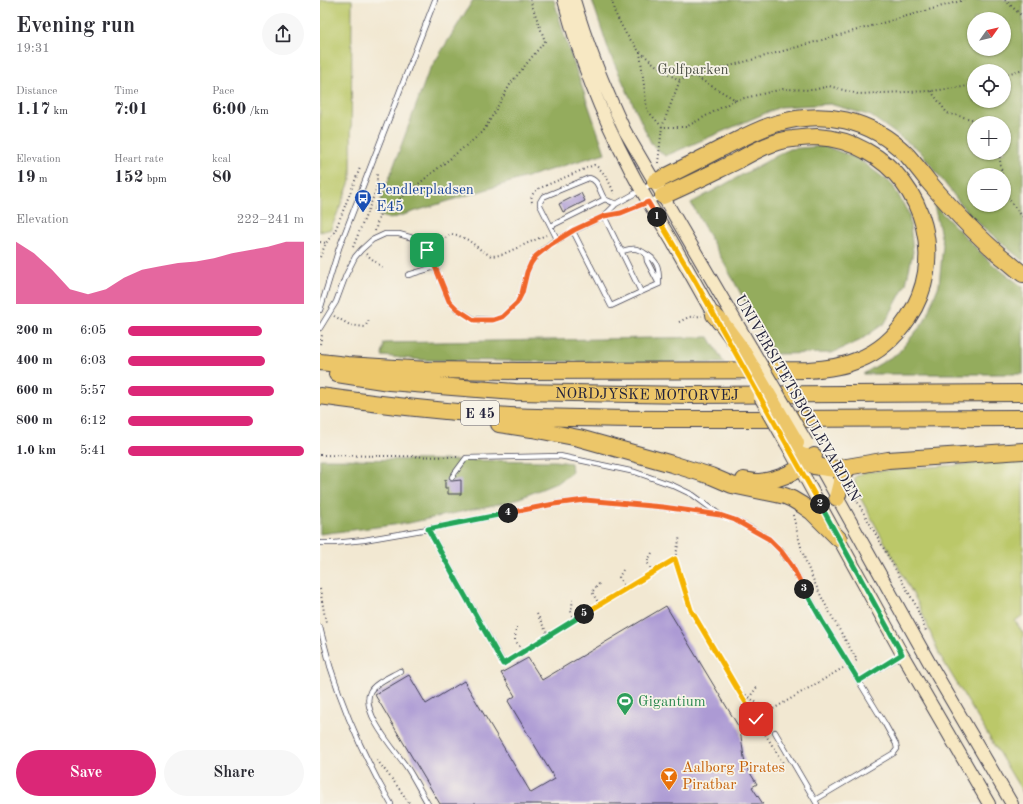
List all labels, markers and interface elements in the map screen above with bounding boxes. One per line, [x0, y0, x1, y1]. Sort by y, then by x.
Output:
north arrow [967, 12, 1011, 56]
map controls [967, 12, 1011, 212]
button: share [262, 13, 304, 55]
text: Evening run [16, 15, 135, 37]
text: 19:31 [16, 42, 50, 55]
park label: Golfparken [657, 63, 729, 78]
button: locate [967, 64, 1011, 108]
text: Distance [16, 86, 57, 97]
text: Time [114, 86, 139, 97]
text: Pace [212, 86, 234, 97]
text: 1.17 [16, 101, 50, 118]
text: 7:01 [114, 101, 148, 118]
text: 6:00 [212, 101, 246, 118]
text: km [50, 106, 68, 117]
text: /km [246, 106, 269, 117]
button: + [967, 116, 1011, 160]
text: Elevation [16, 154, 61, 165]
text: Heart rate [114, 154, 163, 165]
text: kcal [212, 154, 231, 165]
button: − [967, 168, 1011, 212]
text: 19 [16, 169, 36, 186]
text: 152 [114, 169, 144, 186]
text: 80 [212, 169, 232, 186]
text: m [36, 174, 48, 185]
text: bpm [144, 174, 167, 185]
place label: Pendlerpladsen E45 [376, 183, 474, 215]
bus stop icon: Pendlerpladsen E45 [353, 188, 373, 213]
pin: 1 [647, 207, 667, 227]
text: 1 [654, 211, 660, 222]
text: Elevation [16, 213, 69, 226]
text: 222–241 m [237, 213, 304, 226]
pin [410, 233, 444, 267]
icon: arrive [416, 239, 438, 261]
street label: UNIVERSITETSBOULEVARDEN [731, 293, 862, 505]
text: 200 m [16, 324, 53, 337]
text: 6:05 [80, 324, 106, 337]
text: 400 m [16, 354, 53, 367]
text: 6:03 [80, 354, 106, 367]
text: 600 m [16, 384, 53, 397]
text: 5:57 [80, 384, 106, 397]
street label: NORDJYSKE MOTORVEJ [555, 387, 739, 404]
road number: E 45 [461, 401, 499, 425]
text: 800 m [16, 414, 53, 427]
text: 6:12 [80, 414, 106, 427]
text: 1.0 km [16, 444, 56, 457]
text: 5:41 [80, 444, 106, 457]
pin: 2 [810, 494, 830, 514]
text: 2 [817, 498, 823, 509]
pin: 4 [498, 503, 518, 523]
text: 4 [505, 507, 511, 518]
pin: 3 [794, 579, 814, 599]
text: 3 [801, 583, 807, 594]
pin: 5 [574, 604, 594, 624]
text: 5 [581, 608, 587, 619]
sports icon: Gigantium [615, 691, 635, 716]
place label: Gigantium [638, 695, 706, 710]
pin [739, 702, 773, 736]
icon: check [745, 708, 767, 730]
button: Save [16, 750, 156, 796]
button: Share [164, 750, 304, 796]
place label: Aalborg Pirates Piratbar [682, 761, 785, 793]
bar icon: Aalborg Pirates Piratbar [659, 766, 679, 791]

